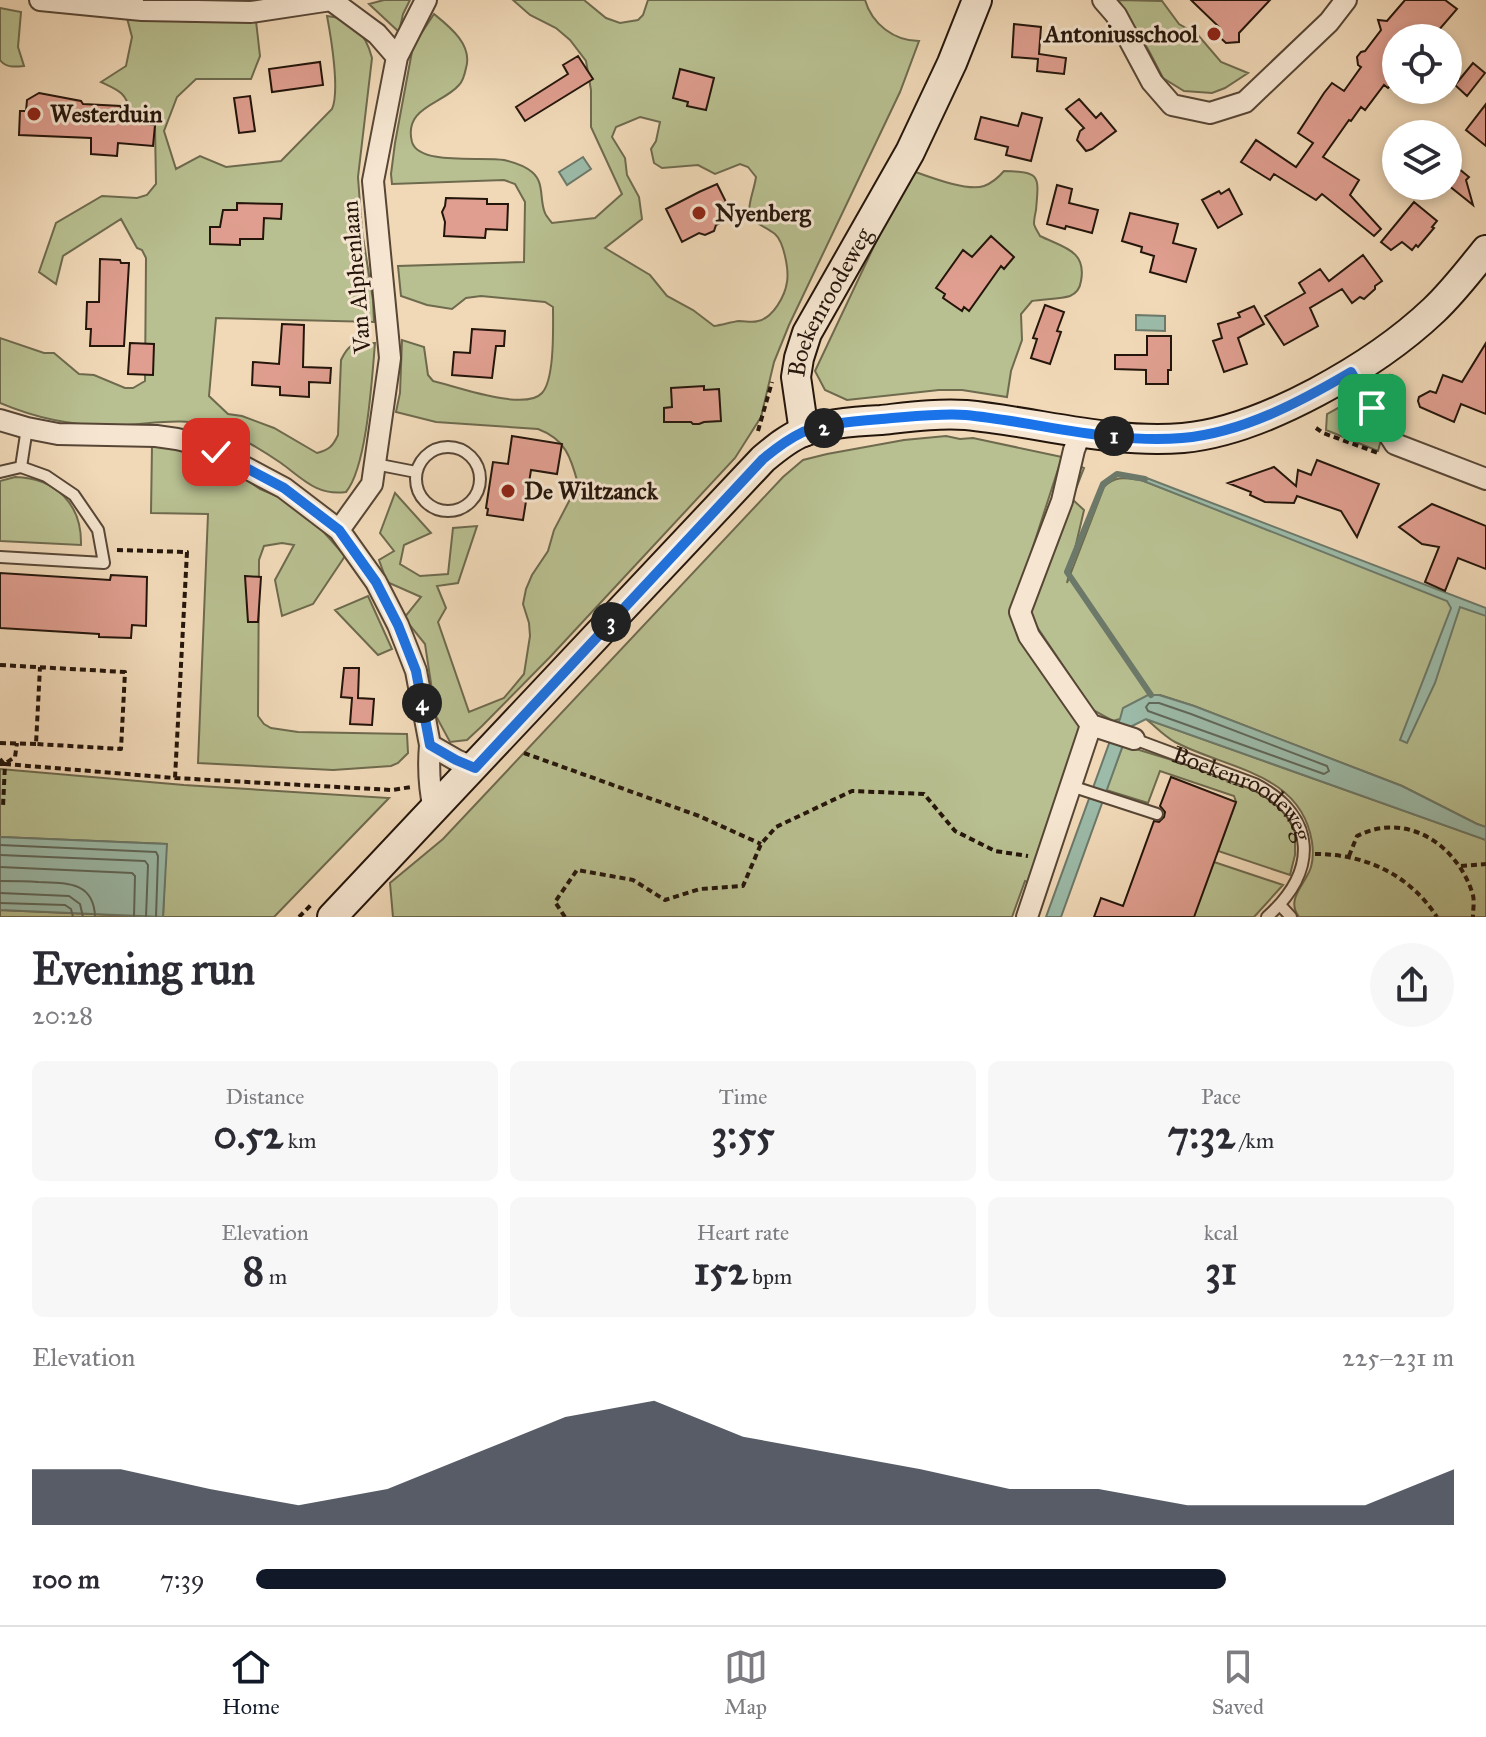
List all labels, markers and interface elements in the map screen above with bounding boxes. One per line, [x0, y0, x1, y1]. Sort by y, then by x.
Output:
place label: Antoniusschool [1042, 19, 1199, 49]
map controls [1382, 24, 1462, 200]
button: locate [1382, 24, 1462, 104]
marker: Antoniusschool [1205, 25, 1223, 43]
place label: Westerduin [50, 99, 162, 129]
marker: Westerduin [25, 105, 43, 123]
button: layers [1382, 120, 1462, 200]
place label: Nyenberg [715, 198, 811, 228]
street label: Van Alphenlaan [334, 199, 378, 356]
marker: Nyenberg [690, 204, 708, 222]
street label: Boekenroodeweg [781, 221, 879, 379]
pin [1338, 374, 1406, 442]
icon: arrive [1350, 386, 1394, 430]
pin: 2 [804, 408, 844, 448]
text: 2 [819, 414, 829, 441]
pin: 1 [1094, 416, 1134, 456]
pin [182, 418, 250, 486]
text: 1 [1110, 422, 1118, 449]
icon: check [194, 430, 238, 474]
place label: De Wiltzanck [524, 476, 659, 506]
marker: De Wiltzanck [499, 482, 517, 500]
pin: 3 [591, 602, 631, 642]
text: 3 [607, 608, 615, 635]
pin: 4 [402, 683, 442, 723]
text: 4 [416, 689, 428, 716]
street label: Boekenroodeweg [1168, 740, 1318, 845]
text: Evening run [32, 942, 255, 996]
button: share [1370, 943, 1454, 1027]
text: 20:28 [32, 999, 93, 1031]
text: Distance [226, 1083, 304, 1110]
text: Time [719, 1083, 767, 1110]
text: Pace [1201, 1083, 1241, 1110]
text: 0.52 [214, 1110, 283, 1159]
text: 3:55 [711, 1110, 775, 1159]
text: 7:32 [1168, 1110, 1235, 1159]
text: km [283, 1127, 316, 1154]
text: /km [1235, 1127, 1274, 1154]
text: Elevation [221, 1219, 309, 1246]
text: Heart rate [697, 1219, 789, 1246]
text: kcal [1204, 1219, 1238, 1246]
text: 8 [243, 1246, 264, 1295]
text: 152 [694, 1246, 748, 1295]
text: 31 [1205, 1246, 1237, 1295]
text: m [264, 1263, 287, 1290]
text: bpm [748, 1263, 792, 1290]
text: Elevation [32, 1341, 135, 1373]
text: 225–231 m [1342, 1341, 1454, 1373]
text: 100 m [32, 1563, 100, 1595]
text: 7:39 [160, 1563, 205, 1595]
tab: Home [222, 1645, 280, 1720]
tab: Map [724, 1645, 768, 1720]
tab: Saved [1212, 1645, 1264, 1720]

